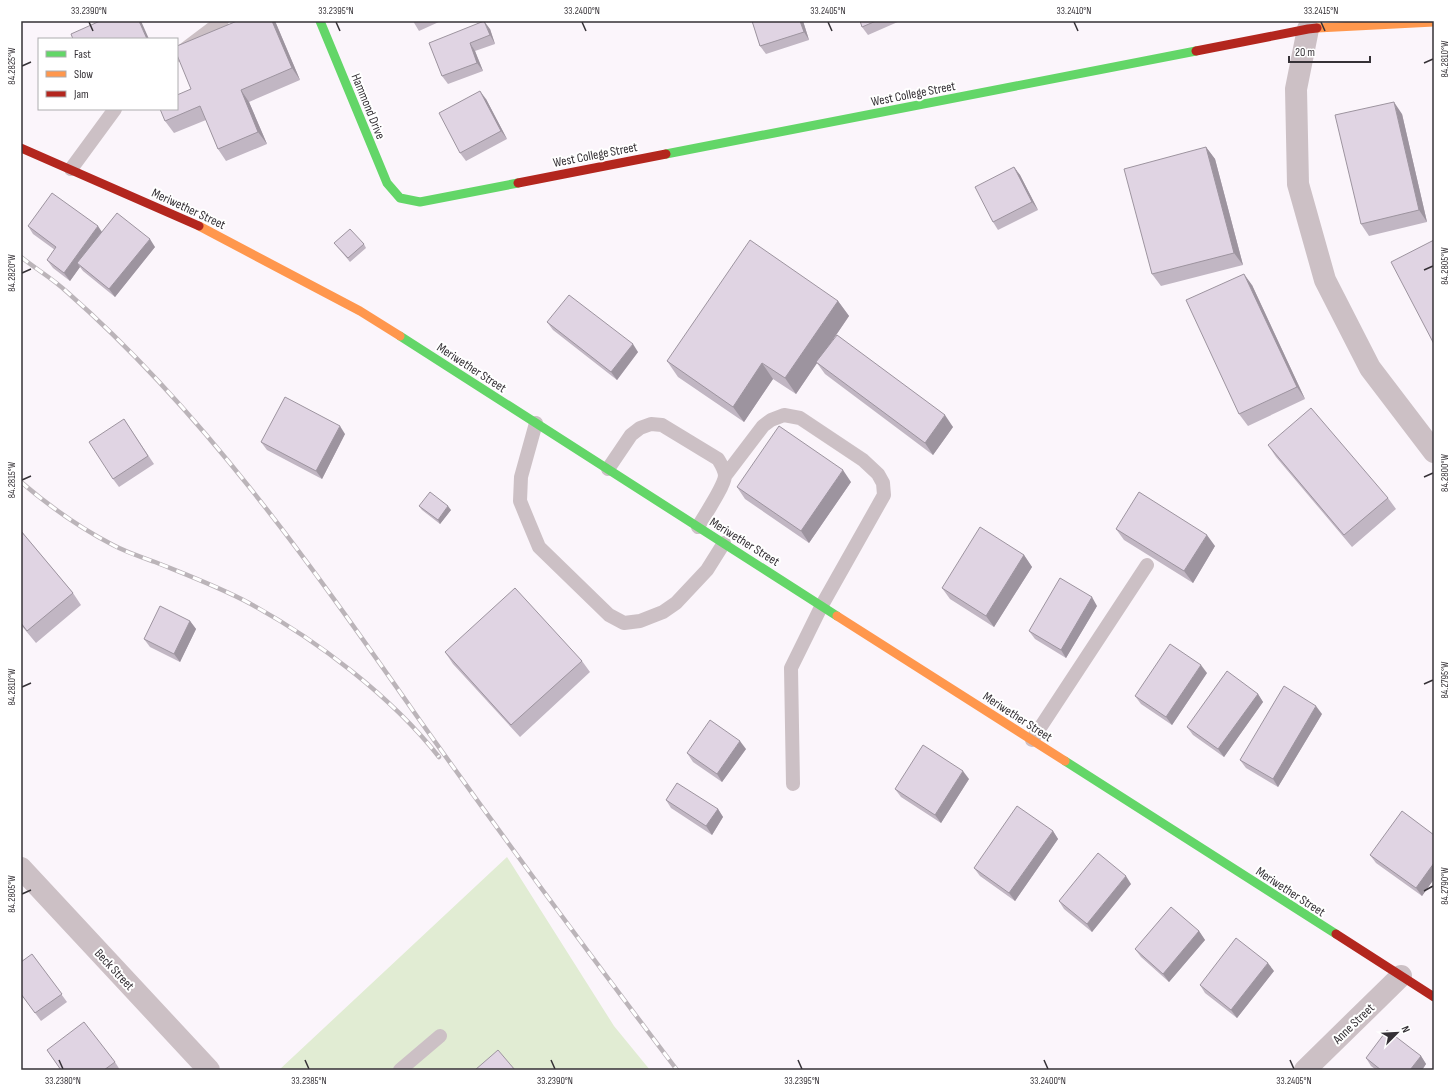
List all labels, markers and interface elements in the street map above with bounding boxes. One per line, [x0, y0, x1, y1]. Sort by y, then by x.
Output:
text: 33.2390°N [71, 5, 107, 17]
text: 33.2395°N [318, 5, 354, 17]
text: 33.2400°N [564, 5, 600, 17]
text: 33.2405°N [810, 5, 846, 17]
text: 33.2410°N [1057, 5, 1091, 17]
text: 33.2415°N [1304, 5, 1338, 17]
legend [38, 38, 178, 110]
scale bar [1289, 38, 1370, 64]
text: 84.2810°W [1439, 40, 1451, 77]
text: 20 m [1295, 45, 1315, 60]
text: 84.2825°W [6, 47, 18, 85]
text: Fast [74, 47, 91, 62]
text: Slow [74, 67, 93, 82]
street label: Hammond Drive [348, 71, 388, 142]
street label: West College Street [870, 78, 957, 110]
text: Jam [73, 87, 89, 102]
street label: West College Street [552, 139, 639, 171]
street label: Meriwether Street [149, 185, 228, 233]
text: 84.2805°W [1439, 247, 1451, 285]
text: 84.2820°W [6, 254, 18, 292]
street label: Meriwether Street [434, 339, 509, 396]
text: 84.2800°W [1439, 454, 1451, 492]
text: 84.2815°W [6, 461, 18, 498]
street label: Meriwether Street [707, 514, 782, 570]
text: 84.2795°W [1439, 661, 1451, 699]
text: 84.2810°W [6, 668, 18, 705]
street label: Meriwether Street [980, 688, 1055, 745]
street label: Meriwether Street [1253, 863, 1328, 920]
text: 84.2790°W [1439, 867, 1451, 905]
text: 84.2805°W [6, 875, 18, 913]
street label: Beck Street [91, 946, 137, 994]
street label: Anne Street [1329, 1000, 1378, 1048]
north arrow [1377, 1013, 1417, 1053]
text: N [1399, 1024, 1413, 1035]
text: 33.2380°N [45, 1075, 81, 1087]
text: 33.2385°N [291, 1075, 327, 1087]
text: 33.2390°N [537, 1075, 573, 1087]
text: 33.2395°N [784, 1075, 820, 1087]
text: 33.2400°N [1030, 1075, 1066, 1087]
text: 33.2405°N [1276, 1075, 1312, 1087]

